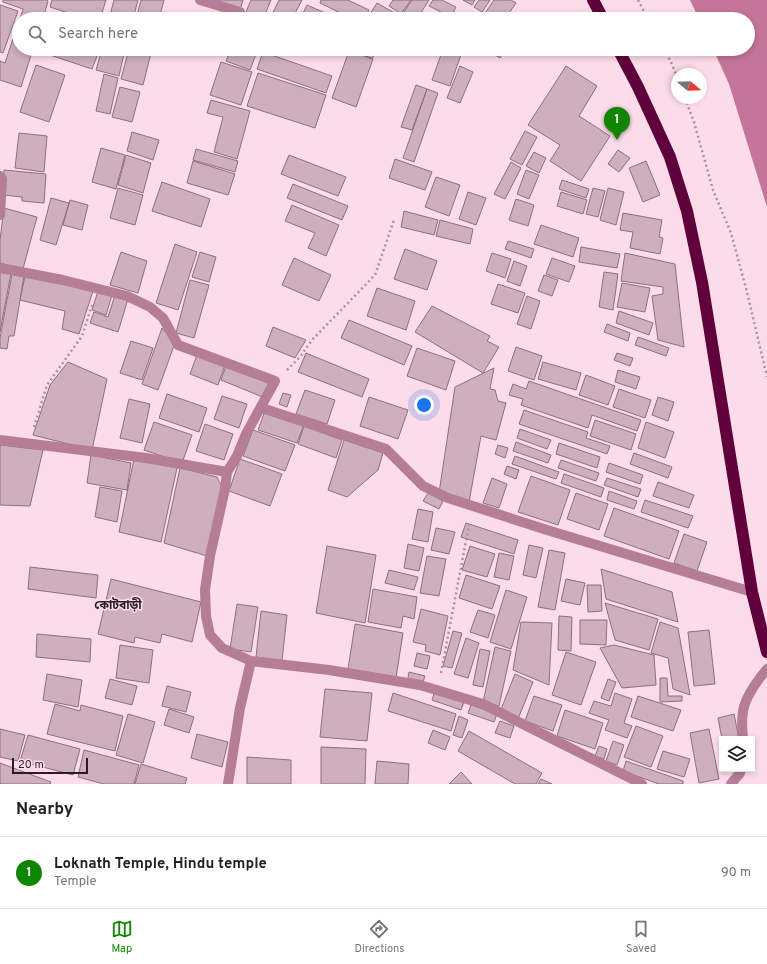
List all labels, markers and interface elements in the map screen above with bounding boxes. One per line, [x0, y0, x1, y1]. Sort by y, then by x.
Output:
search box [12, 12, 755, 56]
icon: search [26, 23, 48, 45]
text: Search here [58, 25, 138, 44]
north arrow [671, 68, 707, 104]
pin: 1 [604, 107, 630, 140]
your location [414, 395, 434, 415]
district label: কোটবাড়ী [94, 597, 142, 614]
map controls [719, 736, 755, 772]
button: layers [719, 736, 755, 772]
scale bar [12, 756, 88, 775]
text: 20 m [18, 758, 44, 772]
text: Nearby [16, 799, 73, 821]
text: Loknath Temple, Hindu temple [54, 855, 267, 874]
text: 1 [26, 865, 32, 881]
text: 90 m [721, 865, 751, 881]
text: Temple [54, 874, 96, 890]
tab: Map [111, 918, 133, 956]
tab: Directions [354, 918, 404, 956]
tab: Saved [626, 918, 656, 956]

